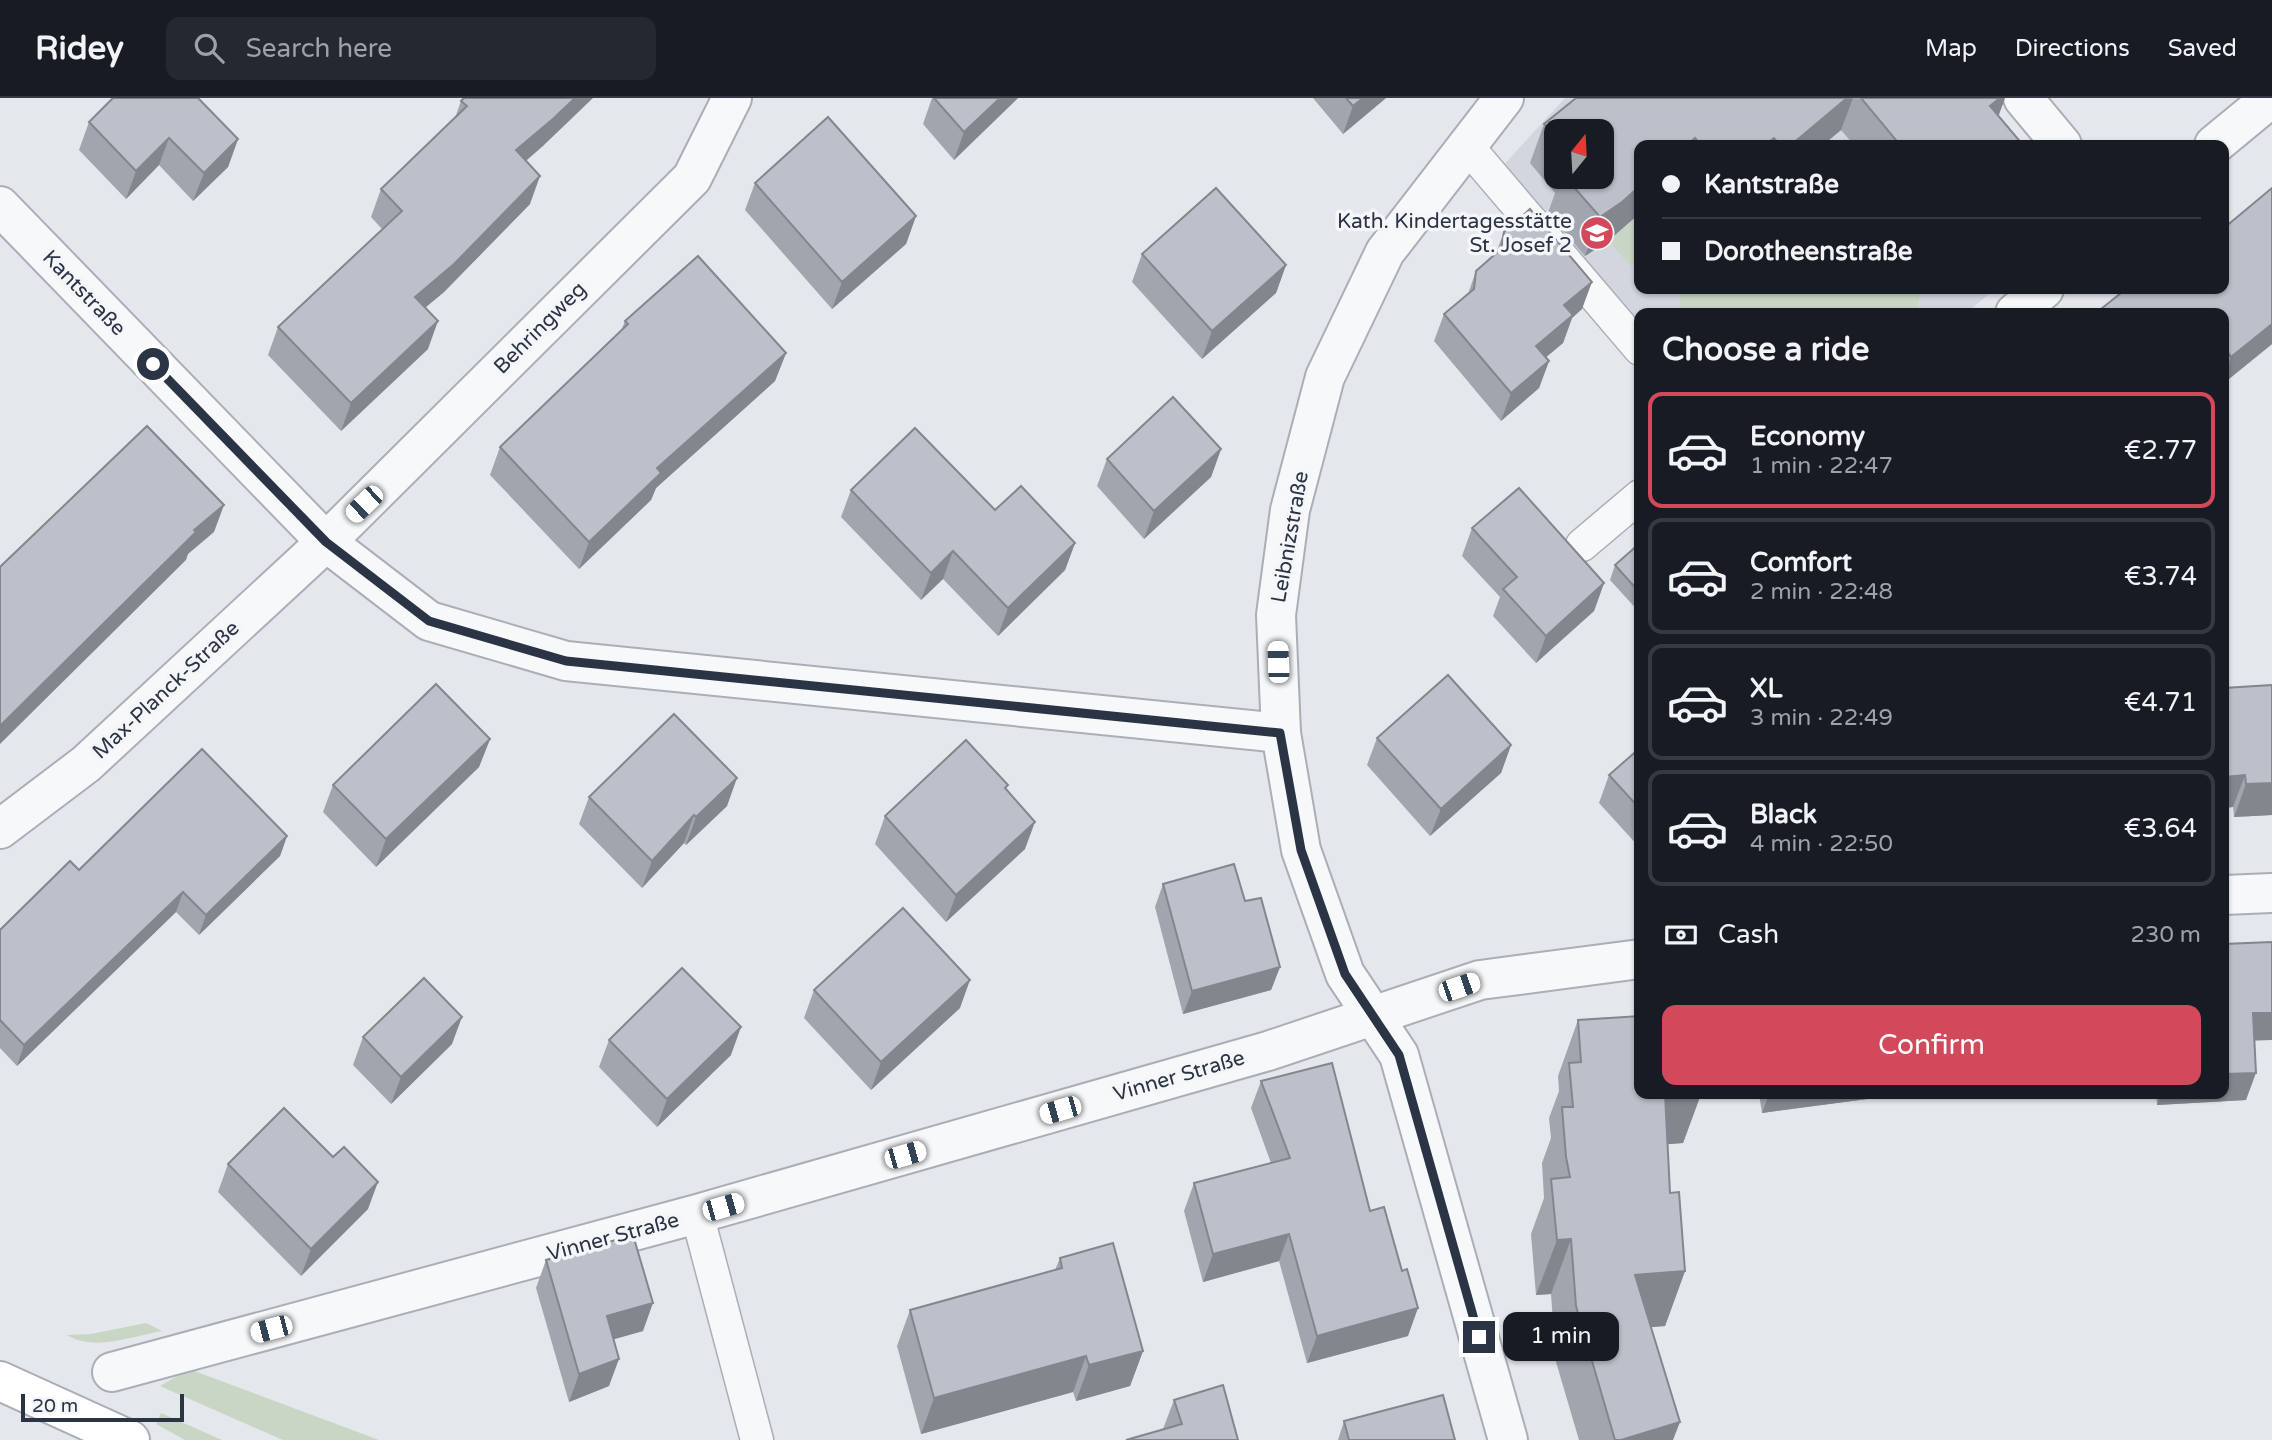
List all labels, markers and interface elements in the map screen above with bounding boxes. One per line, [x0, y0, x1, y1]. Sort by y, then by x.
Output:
search box [166, 17, 656, 80]
text: Ridey [35, 29, 124, 68]
icon: search [190, 29, 228, 67]
text: Search here [246, 33, 392, 64]
text: Map [1925, 34, 1977, 63]
text: Directions [2015, 34, 2130, 63]
text: Saved [2168, 34, 2237, 63]
north arrow [1544, 119, 1614, 189]
map controls [1544, 119, 1614, 189]
text: Kantstraße [1704, 169, 1839, 200]
place label: Kath. Kindertagesstätte St. Josef 2 [1337, 209, 1572, 258]
school or university icon: Kath. Kindertagesstätte St. Josef 2 [1578, 214, 1616, 252]
text: Dorotheenstraße [1704, 236, 1913, 267]
street label: Kantstraße [37, 245, 131, 341]
street label: Behringweg [489, 277, 591, 379]
text: Choose a ride [1662, 331, 1869, 369]
route start [137, 348, 169, 380]
icon: car [1666, 419, 1729, 482]
text: Economy [1750, 421, 1865, 452]
text: €2.77 [2124, 435, 2197, 466]
text: 1 min · 22:47 [1750, 452, 1893, 480]
street label: Leibnizstraße [1266, 469, 1314, 605]
car [342, 482, 387, 526]
icon: car [1666, 545, 1729, 608]
text: Comfort [1750, 547, 1852, 578]
text: €3.74 [2124, 561, 2197, 592]
text: 2 min · 22:48 [1750, 578, 1893, 606]
street label: Max-Planck-Straße [88, 616, 244, 764]
car [1267, 641, 1290, 683]
icon: car [1666, 671, 1729, 734]
text: XL [1750, 673, 1782, 704]
text: €4.71 [2124, 687, 2197, 718]
text: 3 min · 22:49 [1750, 704, 1893, 732]
icon: car [1666, 797, 1729, 860]
text: Black [1750, 799, 1817, 830]
text: €3.64 [2124, 813, 2197, 844]
text: 4 min · 22:50 [1750, 830, 1893, 858]
icon: cash [1662, 916, 1700, 954]
text: Cash [1718, 919, 1779, 950]
text: 230 m [2131, 921, 2201, 949]
car [1436, 970, 1483, 1004]
button: Confirm [1662, 1005, 2201, 1085]
street label: Vinner Straße [1110, 1045, 1248, 1107]
car [1037, 1094, 1084, 1126]
car [882, 1139, 929, 1171]
car [700, 1191, 747, 1223]
street label: Vinner Straße [544, 1207, 682, 1267]
callout: 1 min [1504, 1312, 1619, 1362]
car [248, 1313, 295, 1345]
route end [1463, 1321, 1495, 1353]
text: 1 min [1530, 1322, 1592, 1350]
scale bar [21, 1391, 184, 1423]
text: 20 m [32, 1395, 78, 1417]

